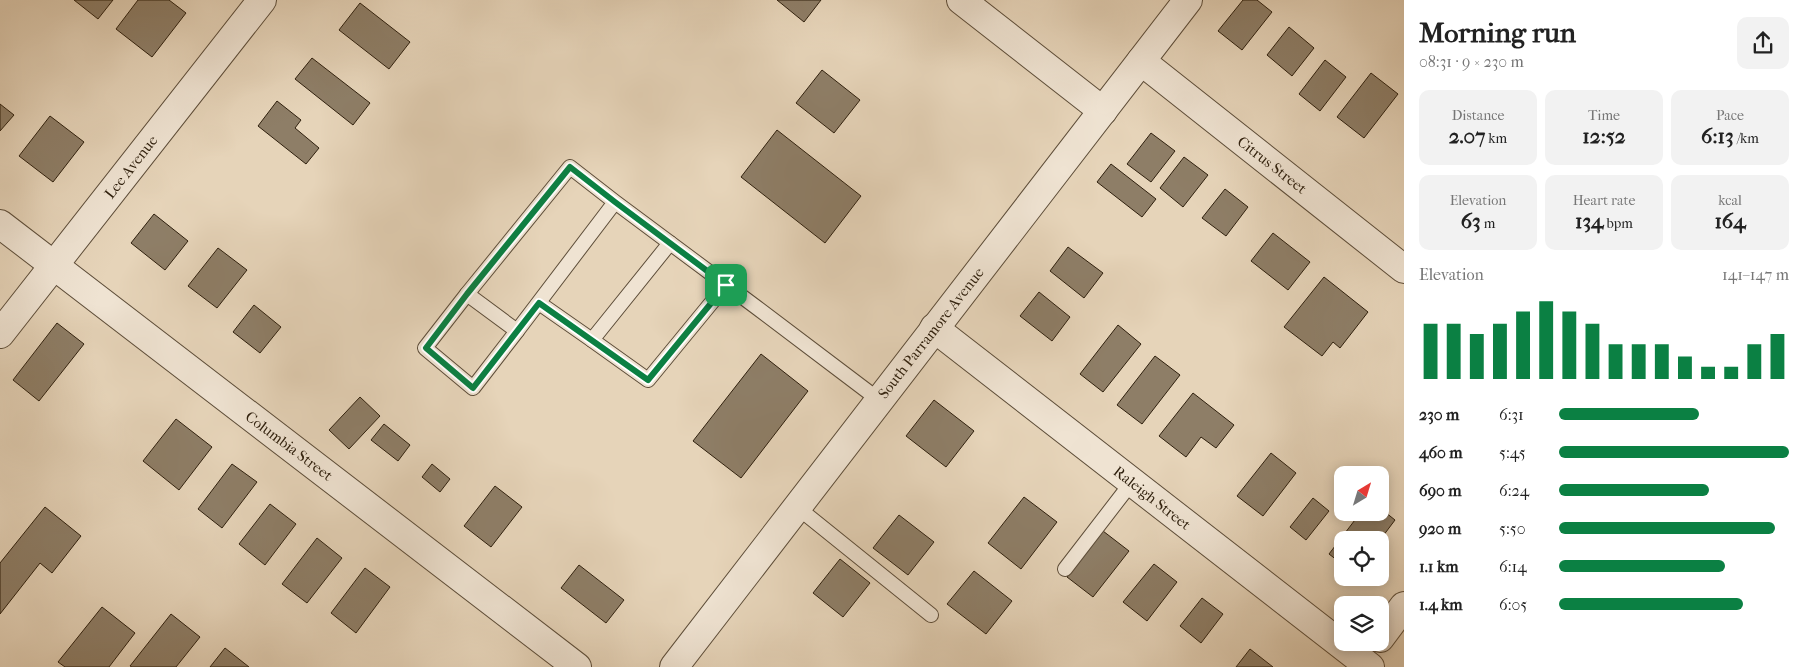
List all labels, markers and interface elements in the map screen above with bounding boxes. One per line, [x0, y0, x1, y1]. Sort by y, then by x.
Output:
text: Morning run [1419, 16, 1576, 49]
button: share [1737, 17, 1789, 69]
text: 08:31 · 9 × 230 m [1419, 52, 1524, 71]
text: Distance [1452, 107, 1504, 124]
text: Time [1588, 107, 1620, 124]
text: Pace [1716, 107, 1744, 124]
text: 2.07 [1449, 124, 1485, 148]
text: 12:52 [1582, 124, 1626, 148]
text: 6:13 [1701, 124, 1734, 148]
text: km [1485, 130, 1507, 147]
text: /km [1734, 130, 1759, 147]
street label: Lee Avenue [101, 131, 162, 202]
street label: Citrus Street [1234, 132, 1311, 198]
text: Elevation [1450, 192, 1506, 209]
text: Heart rate [1573, 192, 1635, 209]
text: kcal [1718, 192, 1742, 209]
text: 63 [1461, 209, 1481, 233]
text: 134 [1575, 209, 1604, 233]
text: 164 [1714, 209, 1746, 233]
text: m [1481, 215, 1495, 232]
text: bpm [1604, 215, 1633, 232]
street label: South Parramore Avenue [874, 263, 988, 402]
pin [705, 264, 747, 306]
text: Elevation [1419, 265, 1484, 284]
text: 141–147 m [1722, 265, 1789, 284]
icon: arrive [712, 271, 740, 299]
text: 230 m [1419, 405, 1459, 424]
text: 6:31 [1499, 405, 1524, 424]
street label: Columbia Street [242, 407, 337, 485]
text: 460 m [1419, 443, 1463, 462]
text: 5:45 [1499, 443, 1526, 462]
street label: Raleigh Street [1110, 462, 1195, 534]
north arrow [1334, 466, 1389, 521]
map controls [1334, 466, 1389, 651]
text: 690 m [1419, 481, 1462, 500]
text: 6:24 [1499, 481, 1529, 500]
text: 920 m [1419, 519, 1461, 538]
text: 5:50 [1499, 519, 1525, 538]
button: locate [1334, 531, 1389, 586]
text: 1.1 km [1419, 557, 1458, 576]
text: 6:14 [1499, 557, 1527, 576]
text: 1.4 km [1419, 595, 1463, 614]
text: 6:05 [1499, 595, 1527, 614]
button: layers [1334, 596, 1389, 651]

